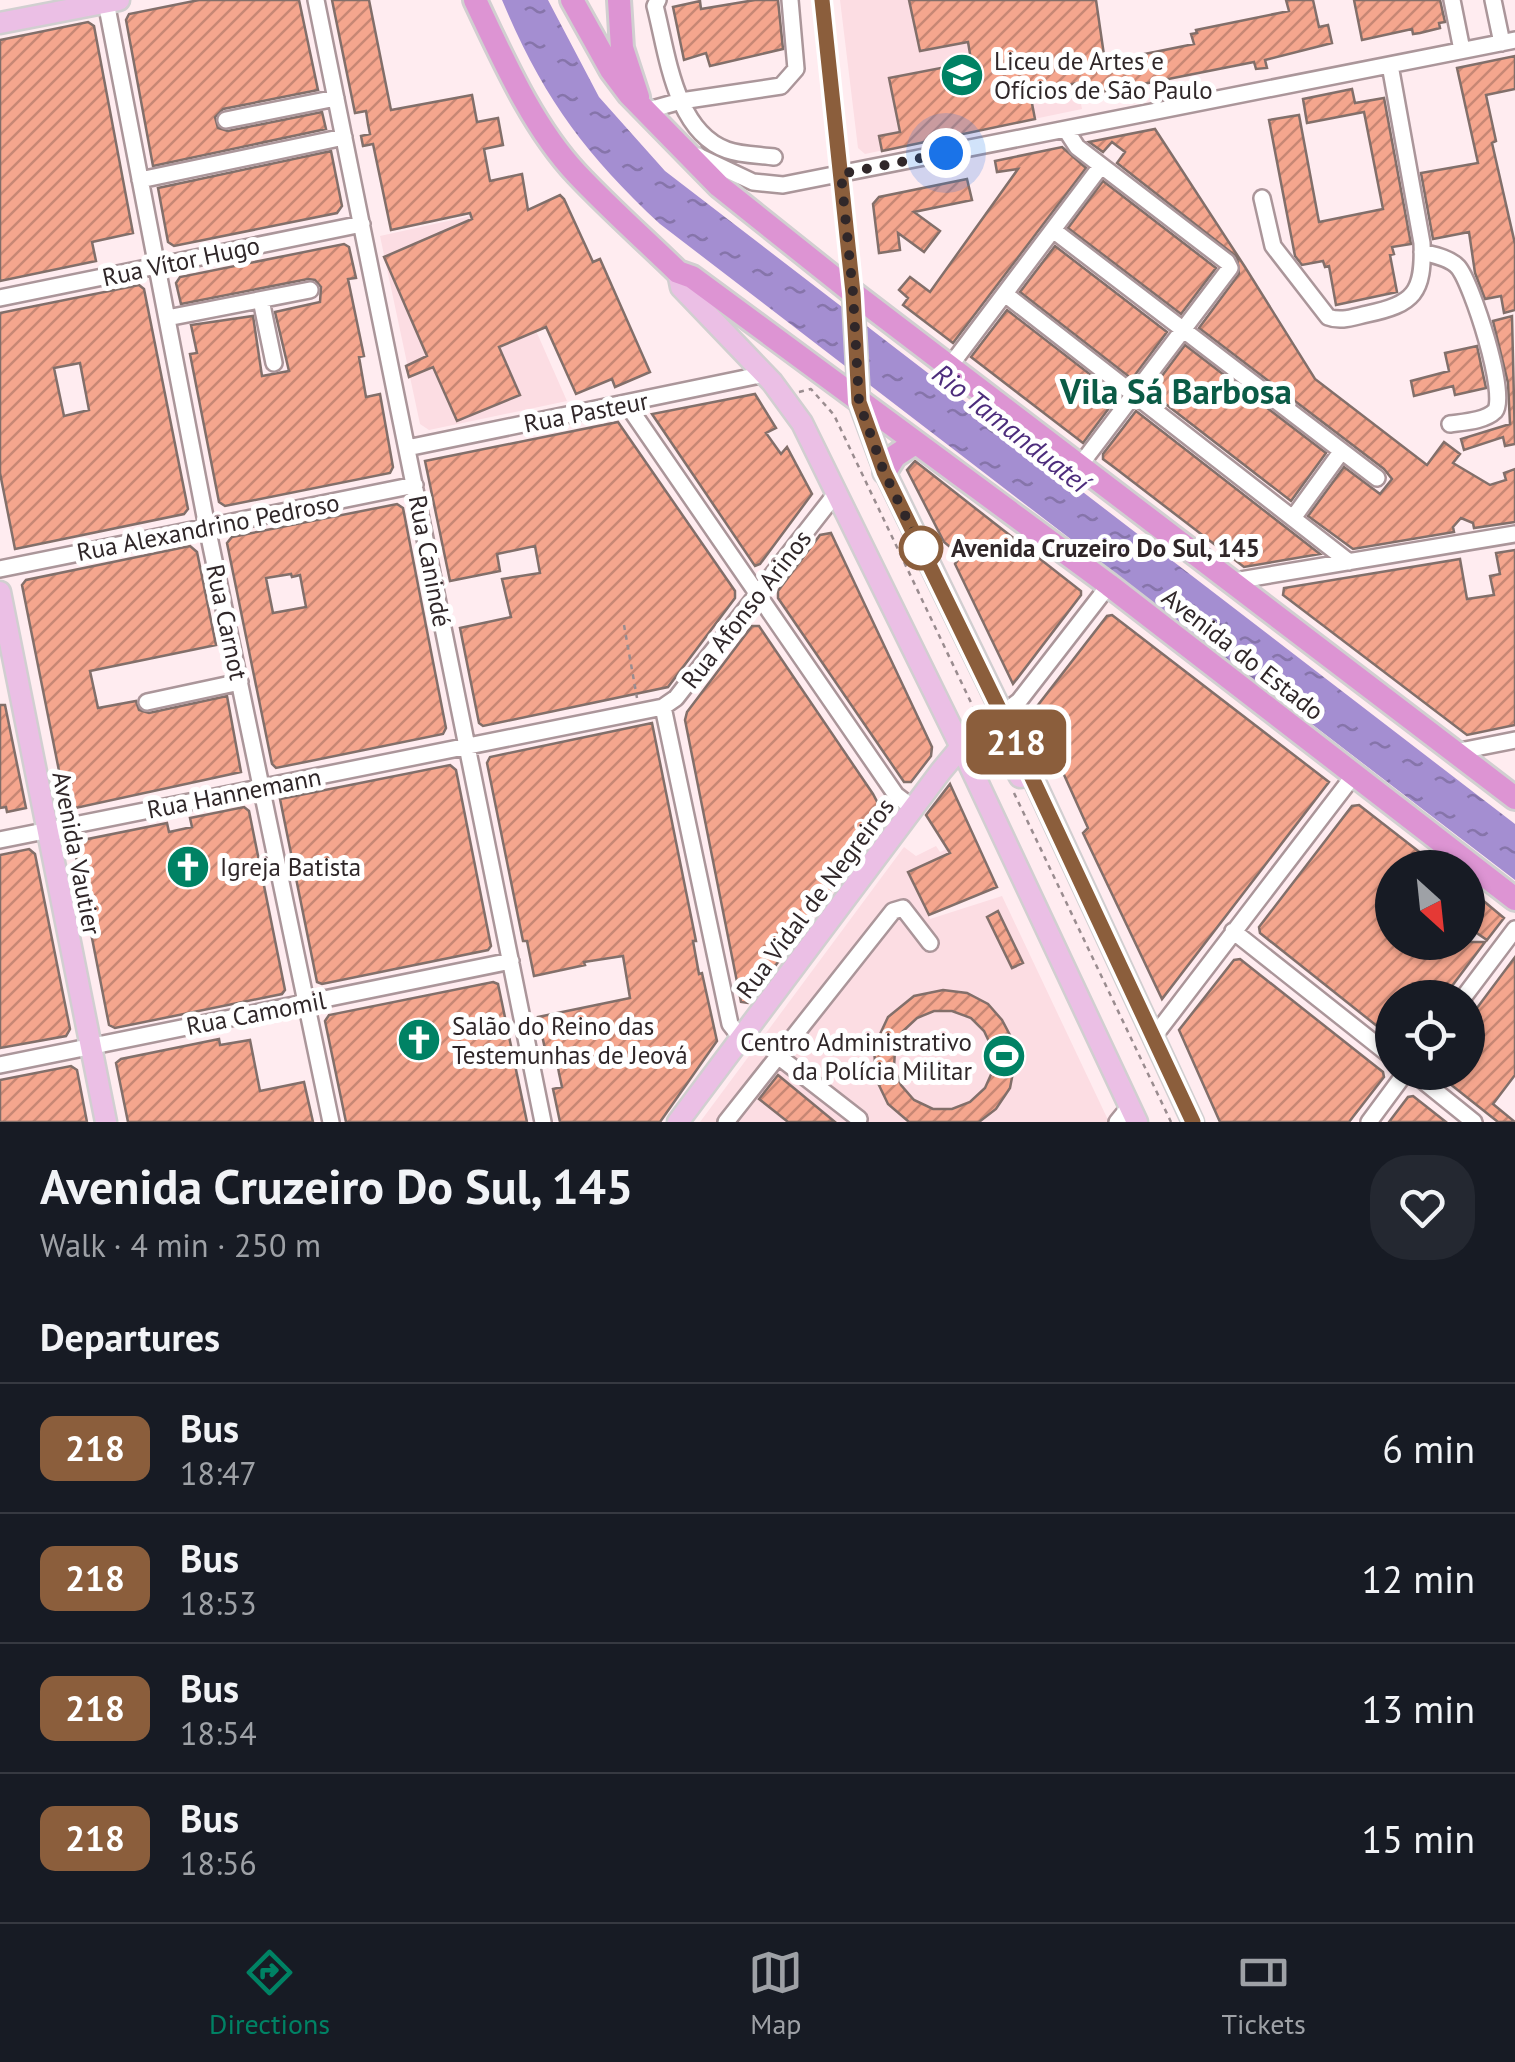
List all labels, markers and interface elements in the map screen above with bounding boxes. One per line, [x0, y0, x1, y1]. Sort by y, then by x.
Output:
place label: Liceu de Artes e Ofícios de São Paulo [994, 45, 1213, 106]
school or university icon: Liceu de Artes e Ofícios de São Paulo [939, 52, 985, 98]
your location [921, 128, 971, 178]
street label: Rua Vítor Hugo [99, 229, 263, 293]
water label: Rio Tamanduateí [925, 355, 1100, 502]
district label: Vila Sá Barbosa [1059, 368, 1292, 414]
street label: Rua Pasteur [521, 384, 651, 440]
street label: Rua Alexandrino Pedroso [74, 486, 342, 568]
street label: Rua Canindé [402, 492, 458, 630]
street label: Rua Afonso Arinos [674, 523, 818, 695]
marker: Avenida Cruzeiro Do Sul, 145 [900, 527, 942, 569]
place label: Avenida Cruzeiro Do Sul, 145 [951, 532, 1260, 564]
street label: Rua Carnot [199, 561, 255, 683]
street label: Avenida do Estado [1156, 581, 1330, 727]
line badge: 218 [958, 710, 1074, 774]
text: 218 [986, 719, 1046, 765]
street label: Rua Hannemann [144, 760, 324, 826]
street label: Avenida Vautier [45, 769, 109, 938]
street label: Rua Vidal de Negreiros [729, 791, 901, 1005]
church icon: Igreja Batista [165, 844, 211, 890]
north arrow [1375, 850, 1485, 960]
map controls [1375, 850, 1485, 1090]
place label: Igreja Batista [220, 851, 361, 883]
button: locate [1375, 980, 1485, 1090]
street label: Rua Camomil [184, 984, 329, 1042]
place label: Salão do Reino das Testemunhas de Jeová [452, 1010, 688, 1071]
church icon: Salão do Reino das Testemunhas de Jeová [396, 1017, 442, 1063]
place label: Centro Administrativo da Polícia Militar [740, 1026, 972, 1087]
sports icon: Centro Administrativo da Polícia Militar [981, 1033, 1027, 1079]
text: Avenida Cruzeiro Do Sul, 145 [40, 1155, 633, 1217]
button: heart [1370, 1155, 1475, 1260]
text: Walk · 4 min · 250 m [40, 1224, 321, 1266]
text: Departures [40, 1312, 220, 1361]
text: Bus [180, 1403, 239, 1452]
text: 6 min [1382, 1424, 1475, 1473]
text: 218 [65, 1425, 125, 1471]
text: 18:47 [180, 1452, 257, 1494]
text: Bus [180, 1533, 239, 1582]
text: 12 min [1362, 1554, 1475, 1603]
text: 218 [65, 1555, 125, 1601]
text: 18:53 [180, 1582, 257, 1624]
text: Bus [180, 1663, 239, 1712]
text: 13 min [1362, 1684, 1475, 1733]
text: 218 [65, 1685, 125, 1731]
text: 18:54 [180, 1712, 257, 1754]
text: Bus [180, 1793, 239, 1842]
text: 15 min [1362, 1814, 1475, 1863]
text: 218 [65, 1815, 125, 1861]
text: 18:56 [180, 1842, 257, 1884]
tab: Directions [209, 1945, 330, 2042]
tab: Map [748, 1945, 803, 2042]
tab: Tickets [1222, 1945, 1306, 2042]

